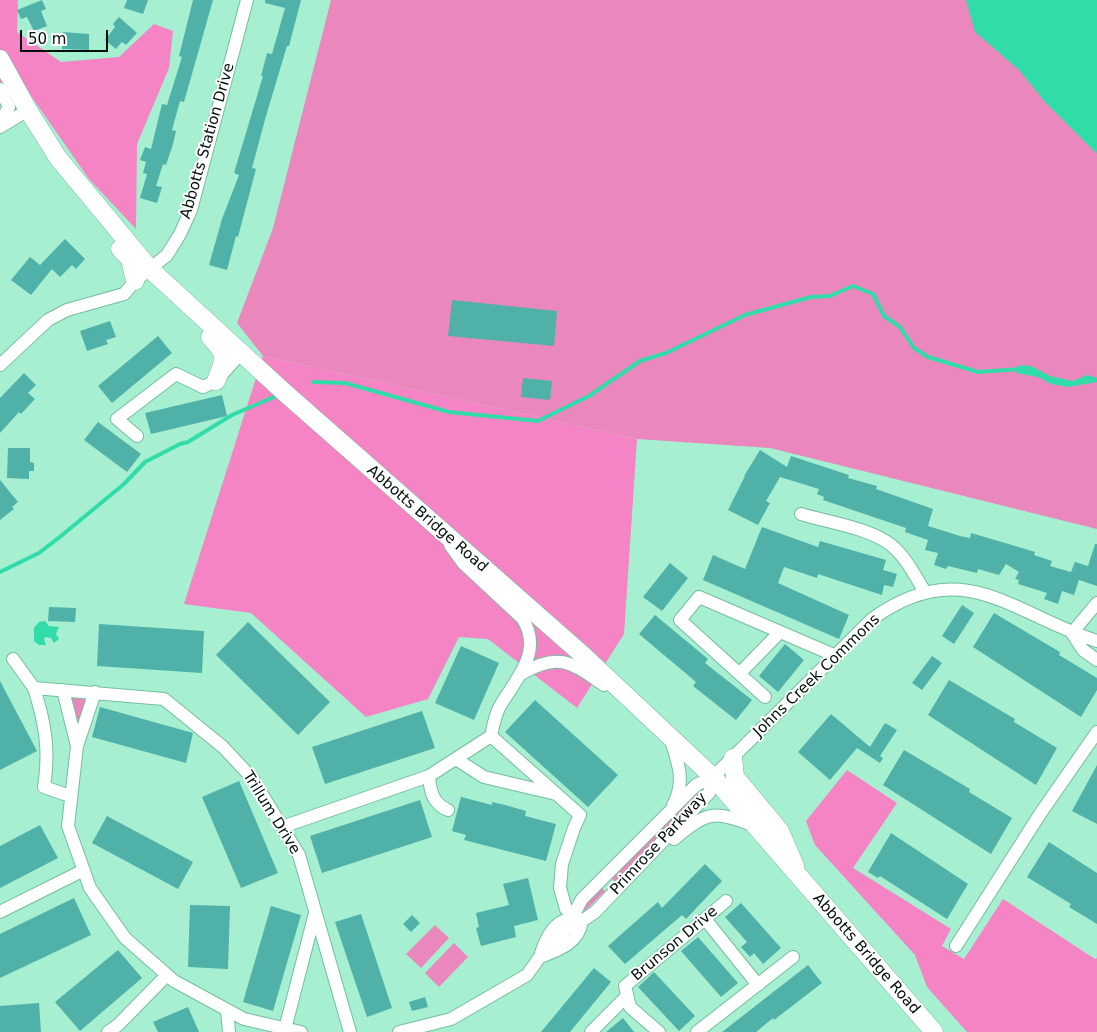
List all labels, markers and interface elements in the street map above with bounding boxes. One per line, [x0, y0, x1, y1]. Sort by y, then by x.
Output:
scale bar [22, 20, 110, 52]
text: 50 m [28, 30, 66, 48]
street label: Abbotts Station Drive [177, 61, 239, 221]
street label: Abbotts Bridge Road [363, 462, 491, 576]
street label: Johns Creek Commons [750, 611, 884, 741]
street label: Trillum Drive [238, 768, 304, 858]
street label: Primrose Parkway [607, 789, 711, 899]
street label: Abbotts Bridge Road [809, 890, 923, 1018]
street label: Brunson Drive [628, 903, 722, 985]

